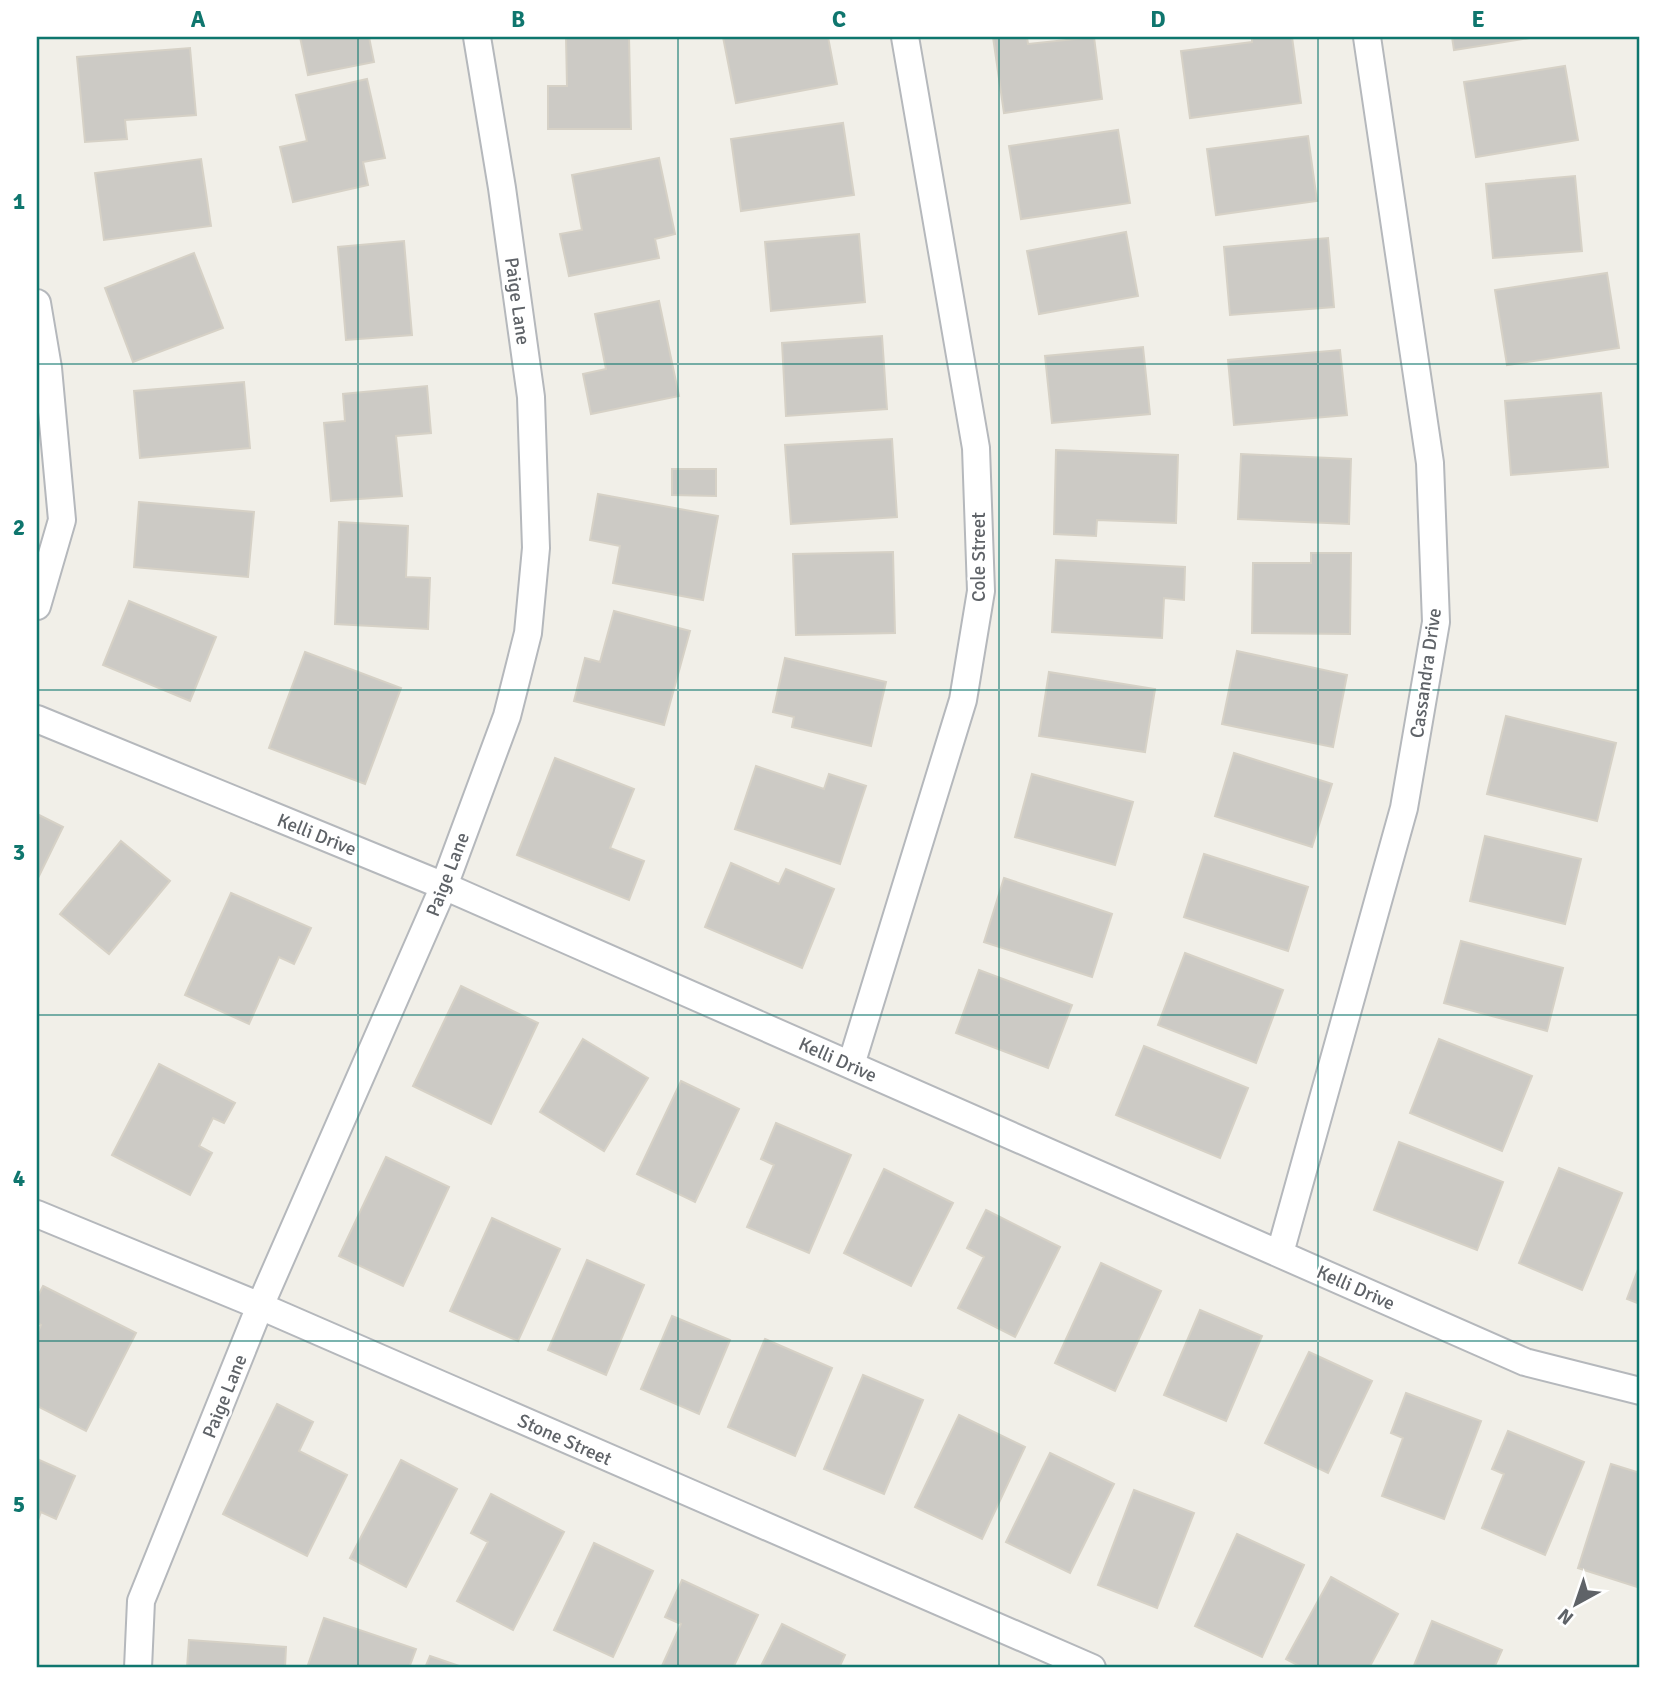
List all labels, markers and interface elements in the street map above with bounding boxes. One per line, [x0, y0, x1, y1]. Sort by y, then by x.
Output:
text: A [191, 5, 206, 34]
text: B [511, 5, 525, 34]
text: C [832, 5, 846, 34]
text: D [1150, 5, 1166, 34]
text: E [1471, 5, 1485, 34]
text: 1 [13, 187, 25, 216]
street label: Paige Lane [499, 256, 535, 346]
street label: Cole Street [967, 512, 991, 602]
text: 2 [13, 513, 25, 542]
street label: Cassandra Drive [1405, 607, 1447, 740]
street label: Kelli Drive [274, 808, 360, 862]
street label: Paige Lane [421, 829, 475, 920]
text: 3 [13, 838, 25, 867]
street label: Kelli Drive [795, 1032, 880, 1088]
text: 4 [13, 1164, 25, 1193]
street label: Kelli Drive [1313, 1260, 1398, 1316]
street label: Paige Lane [197, 1351, 253, 1442]
street label: Stone Street [514, 1409, 616, 1471]
text: 5 [13, 1490, 25, 1519]
north arrow [1540, 1568, 1610, 1638]
text: N [1553, 1603, 1578, 1630]

